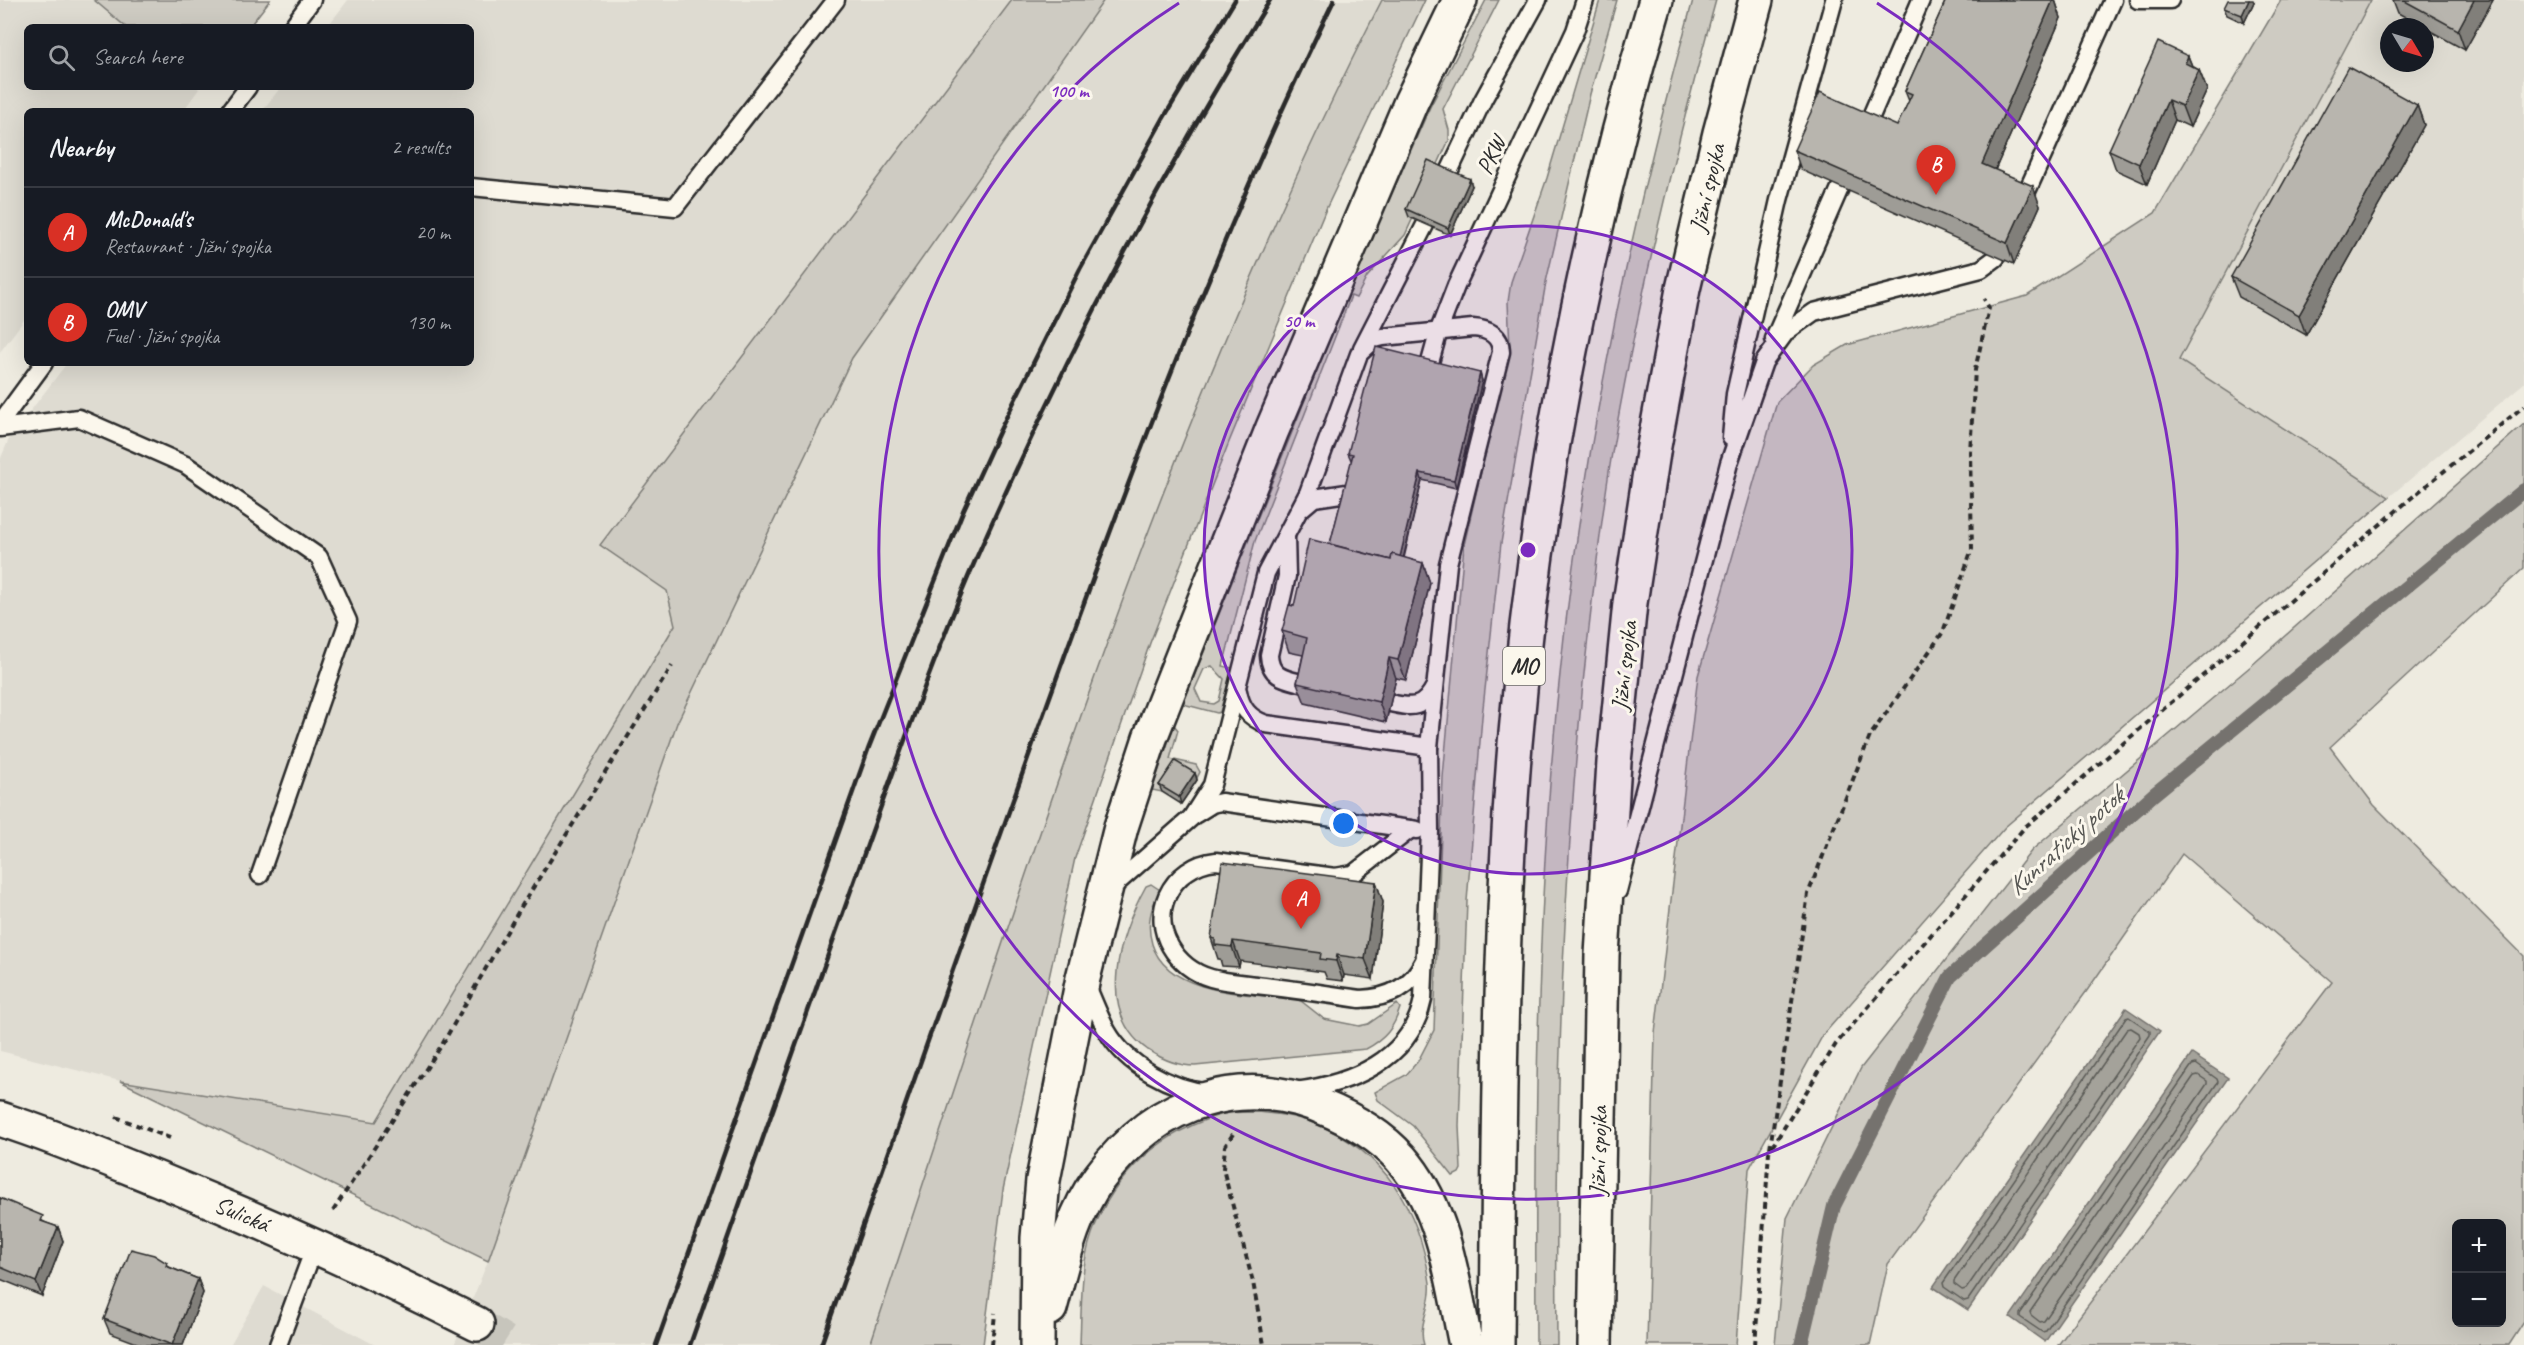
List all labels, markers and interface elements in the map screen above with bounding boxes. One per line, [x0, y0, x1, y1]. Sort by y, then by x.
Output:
north arrow [2380, 18, 2434, 72]
search box [24, 24, 474, 90]
icon: search [45, 41, 78, 74]
text: Search here [93, 43, 183, 71]
text: 100 m [1050, 80, 1090, 102]
street label: PKW [1469, 128, 1514, 179]
text: Nearby [48, 131, 113, 164]
text: 2 results [391, 135, 450, 160]
street label: Jižní spojka [1682, 140, 1732, 236]
pin: B [1916, 146, 1956, 195]
text: McDonald's [105, 206, 192, 234]
text: A [62, 220, 73, 245]
text: 20 m [416, 220, 450, 245]
text: Restaurant · Jižní spojka [105, 234, 271, 259]
text: OMV [105, 296, 143, 324]
text: B [62, 310, 73, 335]
text: 130 m [407, 310, 450, 335]
text: 50 m [1284, 310, 1316, 332]
text: Fuel · Jižní spojka [105, 324, 219, 349]
centre of rings [1518, 540, 1538, 560]
street label: Jižní spojka [1604, 618, 1644, 713]
road number: MO [1503, 647, 1545, 685]
water label: Kunratický potok [2000, 777, 2135, 903]
your location [1329, 809, 1358, 838]
pin: A [1282, 880, 1320, 929]
street label: Jižní spojka [1582, 1105, 1614, 1197]
street label: Sulická [210, 1189, 276, 1240]
map controls [2452, 1219, 2506, 1327]
button: + [2452, 1219, 2506, 1273]
button: − [2452, 1273, 2506, 1327]

